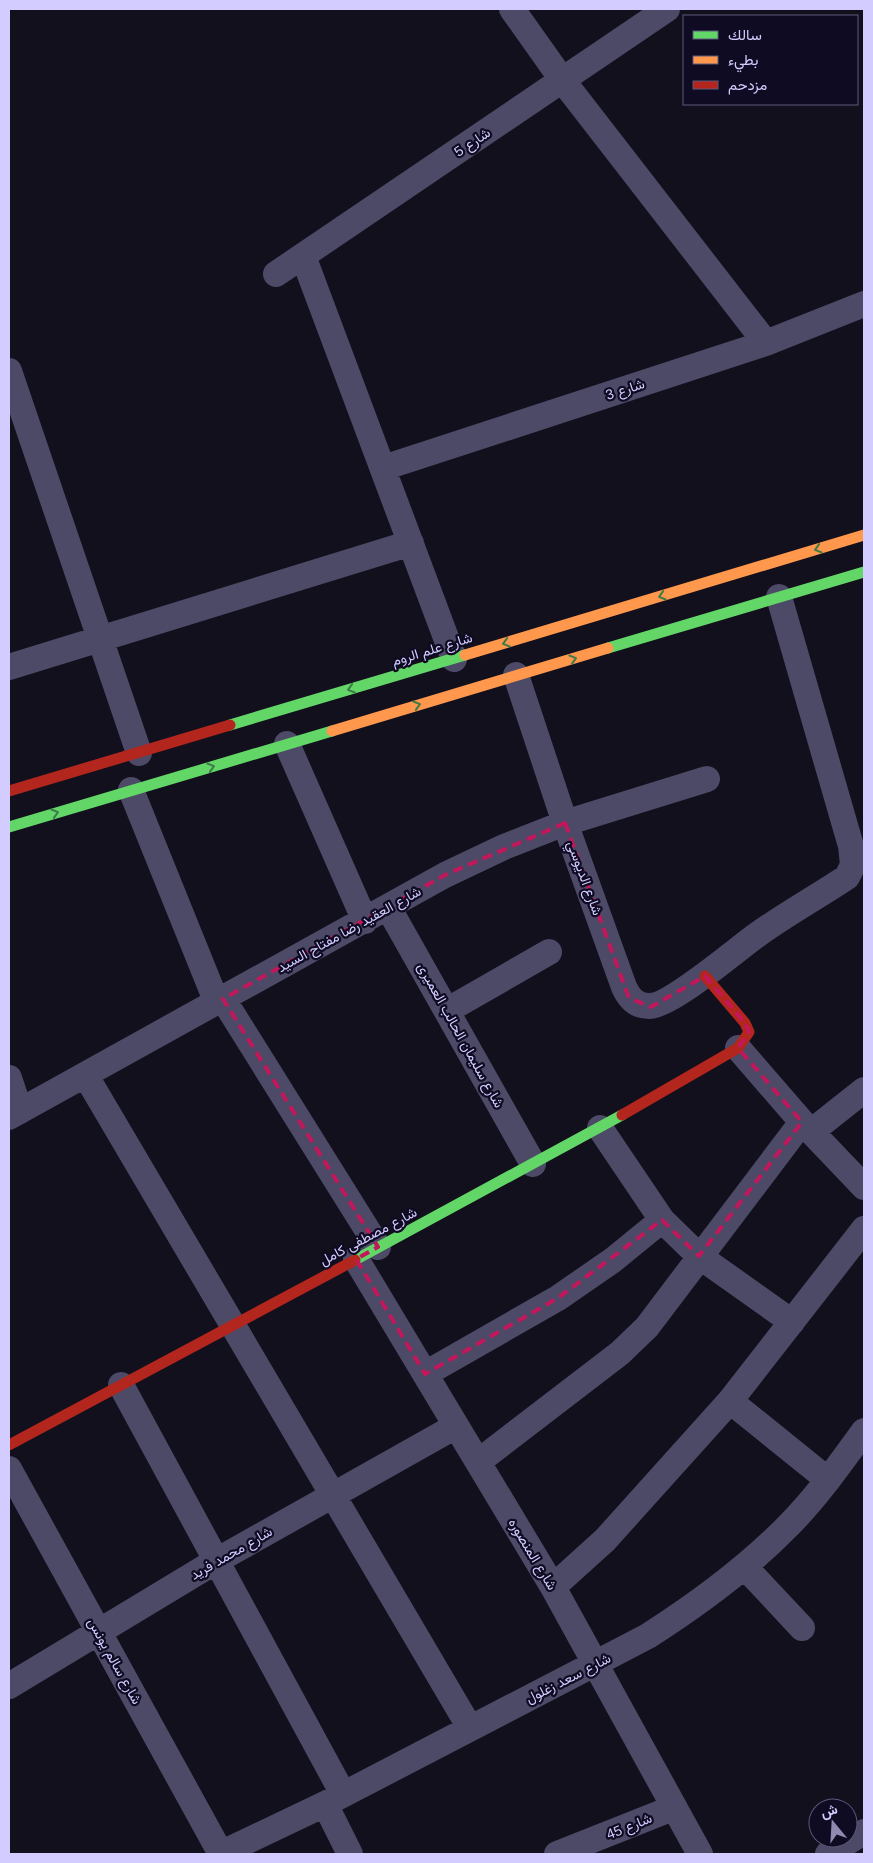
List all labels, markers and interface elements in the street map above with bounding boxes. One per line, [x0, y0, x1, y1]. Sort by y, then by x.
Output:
legend [683, 15, 858, 105]
text: سالك [728, 26, 762, 43]
text: بطيء [728, 51, 758, 73]
text: مزدحم [728, 76, 767, 95]
street label: شارع 5 [451, 124, 495, 162]
street label: شارع 3 [604, 375, 647, 406]
one-way arrow [814, 544, 822, 554]
one-way arrow [658, 591, 667, 601]
street label: شارع علم الروم [390, 629, 475, 672]
one-way arrow [503, 637, 511, 647]
one-way arrow [568, 654, 577, 664]
one-way arrow [347, 684, 355, 694]
one-way arrow [413, 700, 421, 710]
one-way arrow [207, 762, 215, 772]
one-way arrow [51, 808, 59, 818]
street label: شارع الديوسي [560, 838, 606, 919]
street label: شارع العقيد رضا مفتاح السيد [274, 883, 425, 978]
street label: شارع سليمان الحالب العميرى [412, 960, 508, 1112]
street label: شارع مصطفى كامل [317, 1204, 421, 1271]
street label: شارع المنصوره [503, 1515, 561, 1594]
street label: شارع محمد فريد [187, 1523, 276, 1586]
street label: شارع سالم يونس [82, 1615, 145, 1708]
street label: شارع سعد زغلول [523, 1650, 614, 1709]
north arrow [808, 1798, 858, 1848]
text: ش [819, 1800, 840, 1822]
street label: شارع 45 [604, 1810, 655, 1845]

